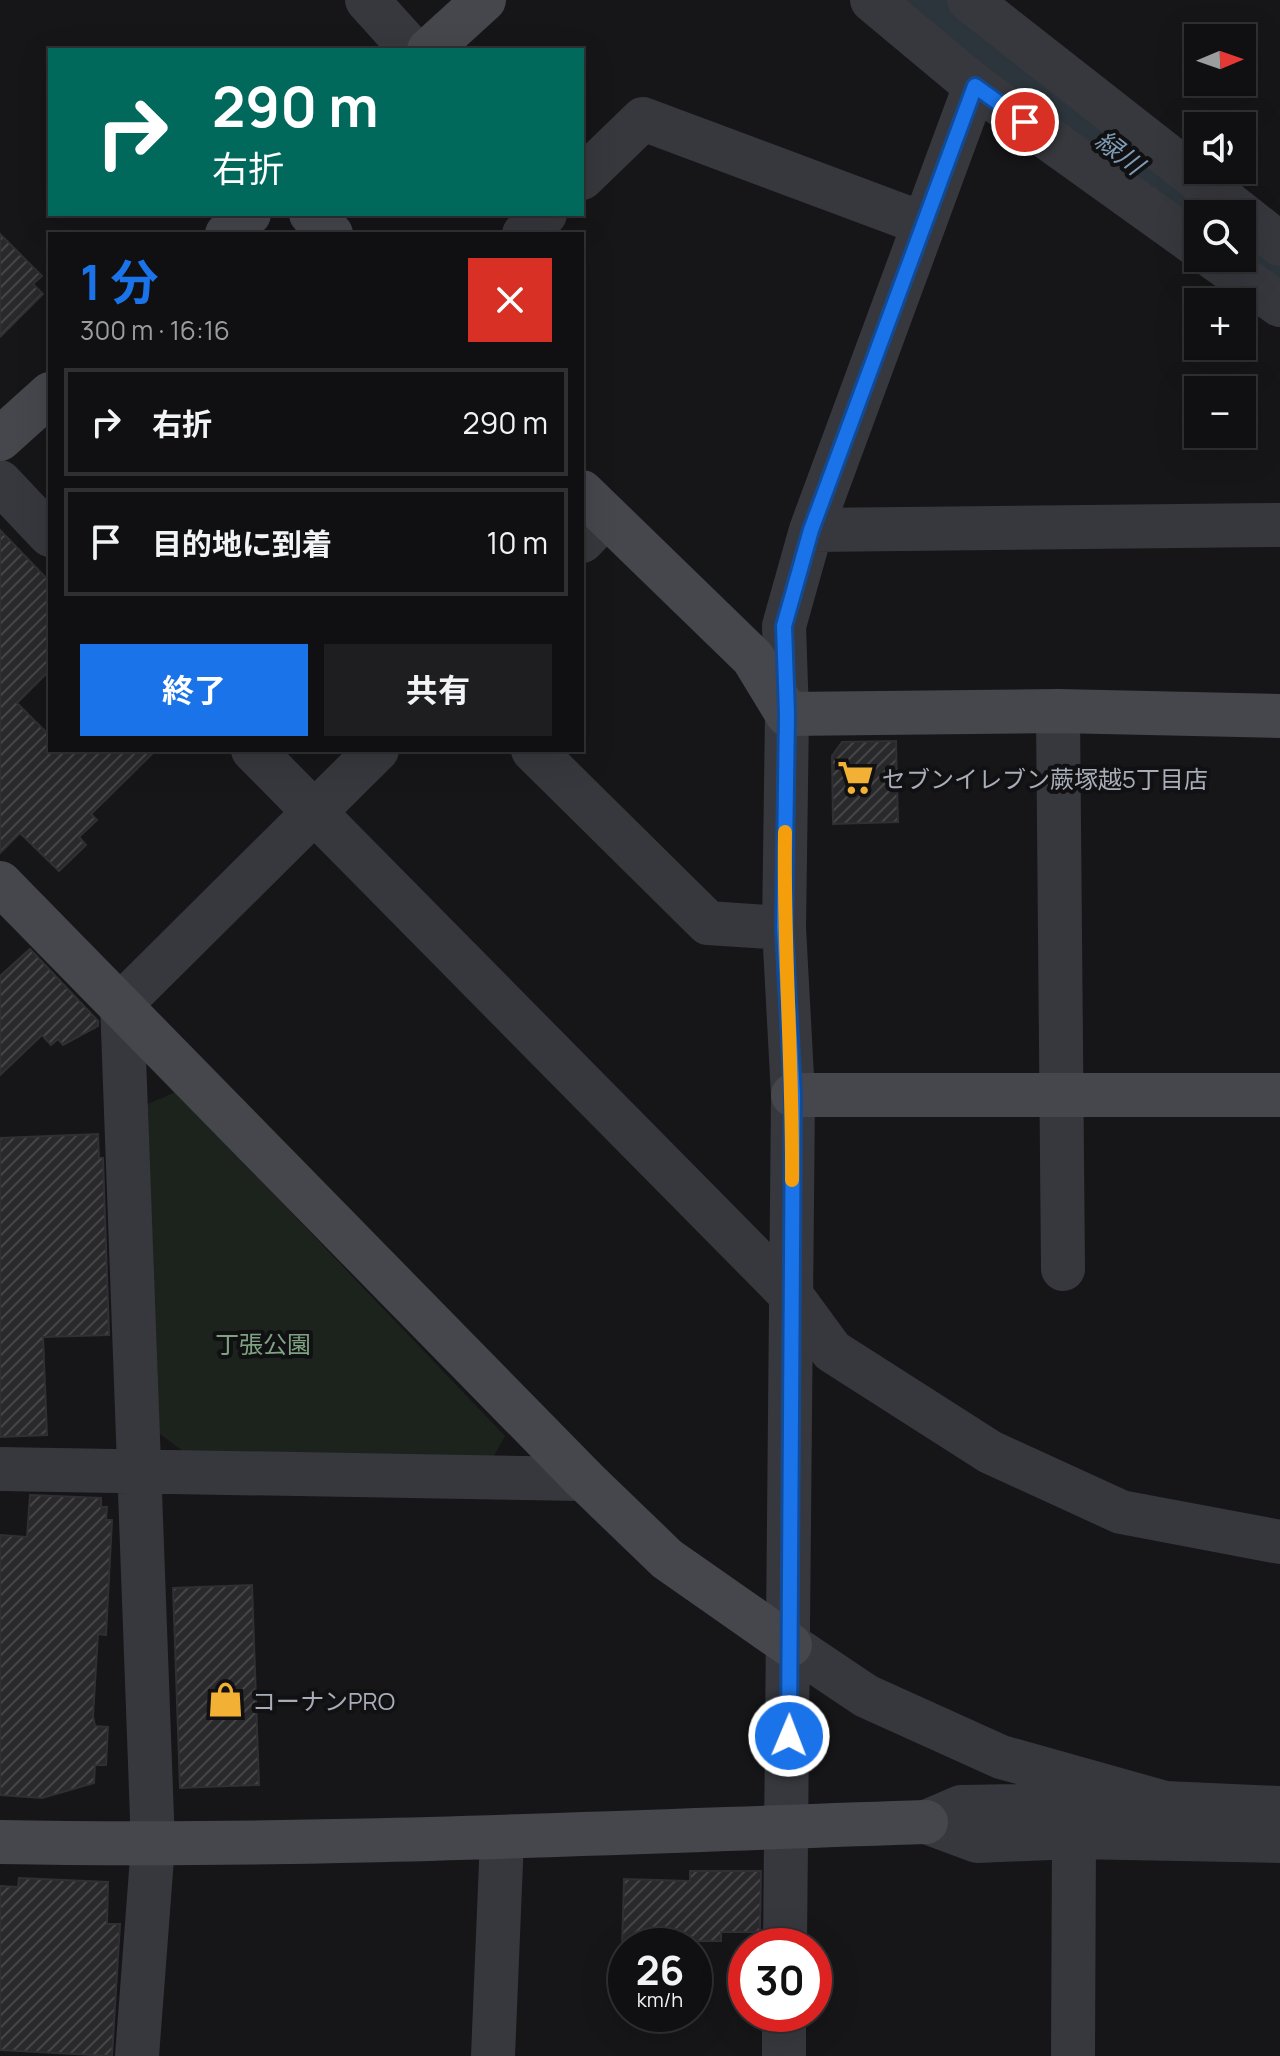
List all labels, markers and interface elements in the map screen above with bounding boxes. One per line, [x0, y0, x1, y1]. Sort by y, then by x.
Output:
north arrow [1184, 24, 1256, 96]
map controls [1184, 24, 1256, 448]
text: 290 m [212, 67, 379, 144]
icon: right [80, 80, 184, 184]
pin [991, 88, 1059, 156]
icon: arrive [1003, 100, 1047, 144]
button: sound [1184, 112, 1256, 184]
water label: 緑川 [1088, 122, 1154, 184]
text: 右折 [212, 144, 284, 193]
button: search [1184, 200, 1256, 272]
text: 1 分 [80, 249, 159, 314]
button: close [468, 258, 552, 342]
button: + [1184, 288, 1256, 360]
text: 300 m · 16:16 [80, 312, 230, 348]
button: − [1184, 376, 1256, 448]
icon: right [84, 400, 128, 444]
text: 290 m [463, 402, 548, 443]
text: 右折 [152, 403, 212, 444]
icon: arrive [84, 520, 128, 564]
text: 10 m [487, 522, 548, 563]
text: 目的地に到着 [152, 523, 332, 564]
button: 終了 [80, 644, 308, 736]
button: 共有 [324, 644, 552, 736]
supermarket icon: セブンイレブン蕨塚越5丁目店 [837, 759, 875, 797]
place label: セブンイレブン蕨塚越5丁目店 [882, 762, 1208, 795]
park label: 丁張公園 [215, 1327, 311, 1360]
shop icon: コーナンPRO [207, 1681, 245, 1719]
place label: コーナンPRO [252, 1684, 395, 1717]
position arrow [747, 1694, 831, 1778]
speed limit sign: 30 [728, 1928, 832, 2032]
text: 26 [636, 1942, 684, 1997]
text: km/h [637, 1986, 683, 2013]

